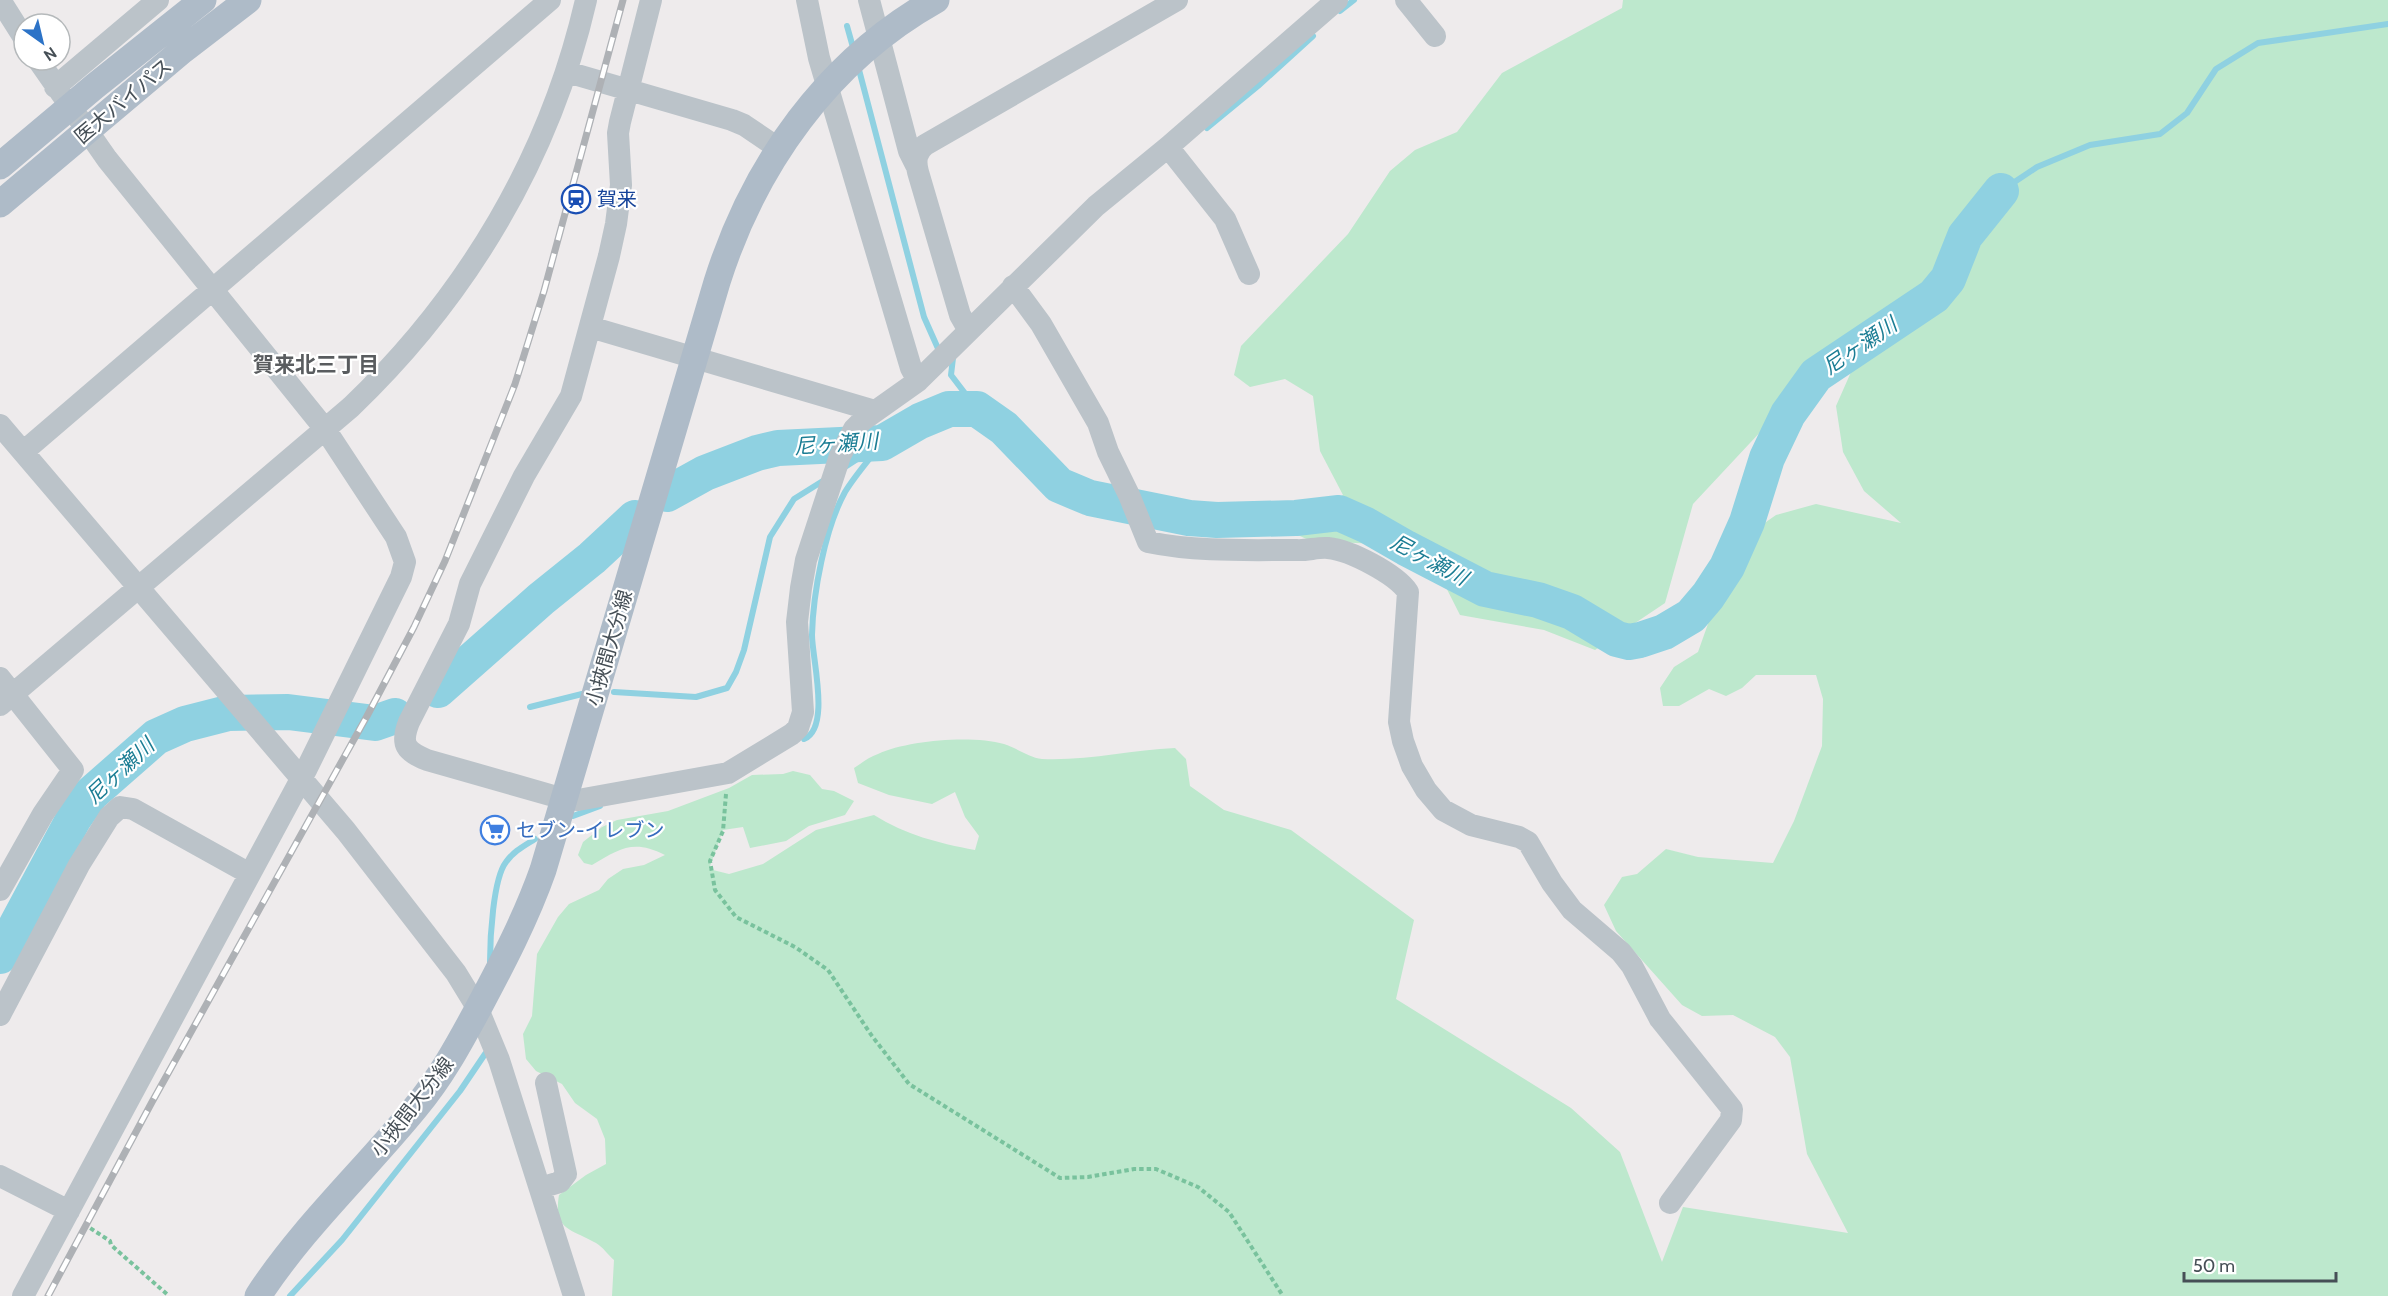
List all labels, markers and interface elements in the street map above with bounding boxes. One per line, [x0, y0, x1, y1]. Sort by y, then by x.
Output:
north arrow [12, 12, 72, 72]
text: N [40, 43, 60, 65]
street label: 医大バイパス [69, 53, 177, 149]
station icon: 賀来 [560, 183, 592, 215]
place label: 賀来 [597, 187, 637, 211]
water label: 尼ヶ瀬川 [1818, 311, 1903, 379]
district label: 賀来北三丁目 [253, 352, 379, 377]
water label: 尼ヶ瀬川 [793, 428, 881, 459]
water label: 尼ヶ瀬川 [1386, 529, 1474, 591]
street label: 小挾間大分線 [581, 587, 637, 709]
water label: 尼ヶ瀬川 [80, 731, 160, 808]
supermarket icon: セブン-イレブン [479, 814, 511, 846]
place label: セブン-イレブン [516, 818, 664, 842]
street label: 小挾間大分線 [366, 1052, 458, 1162]
scale bar [2184, 1245, 2336, 1283]
text: 50 m [2193, 1255, 2235, 1277]

